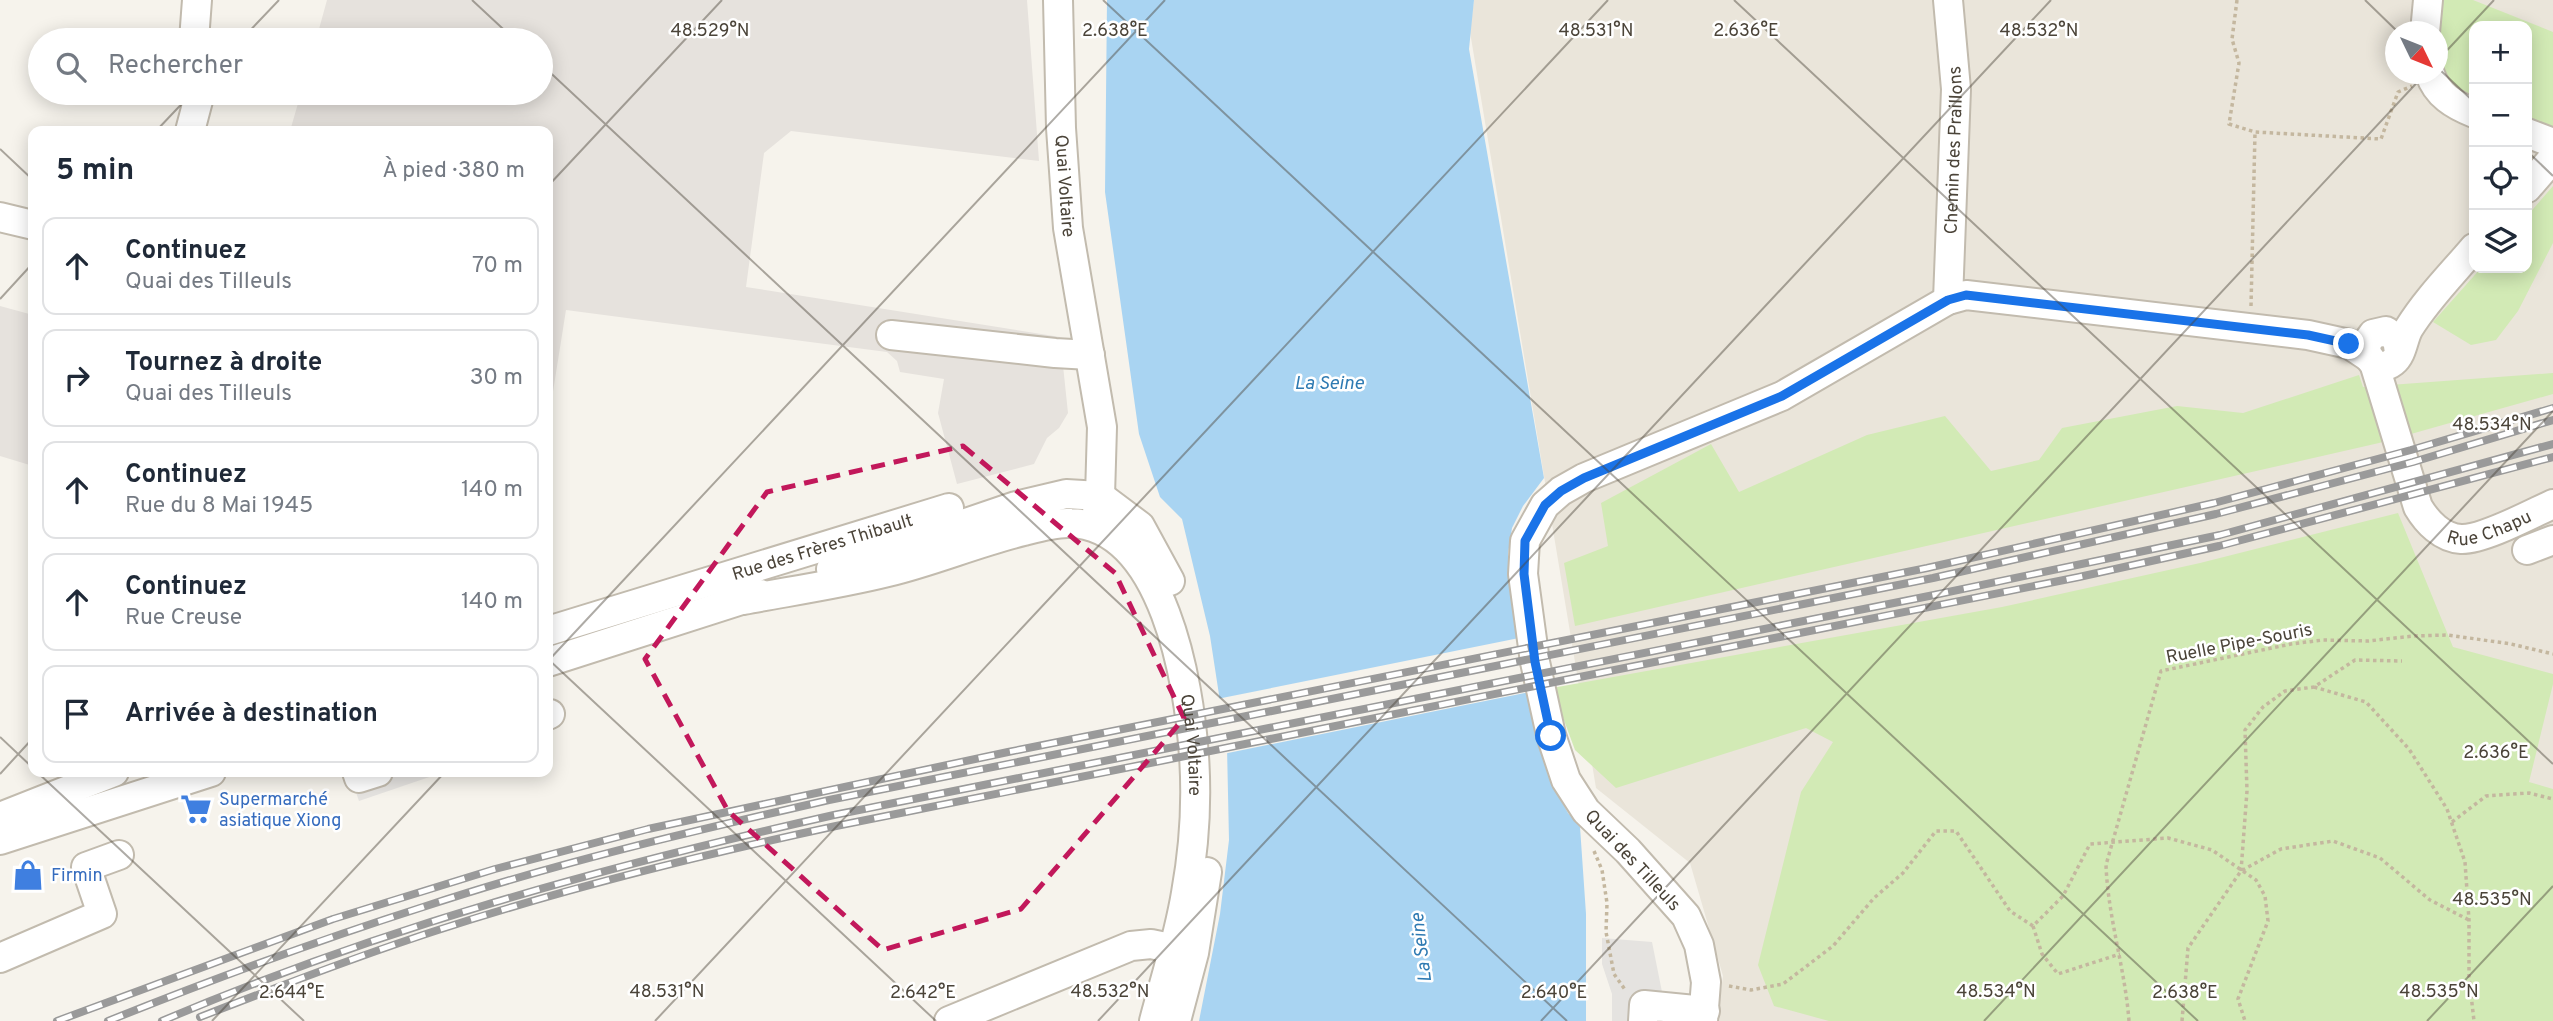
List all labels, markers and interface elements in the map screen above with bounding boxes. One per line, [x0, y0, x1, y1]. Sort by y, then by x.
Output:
text: 48.529°N [670, 20, 750, 43]
text: 2.638°E [1082, 20, 1148, 43]
text: 48.531°N [1559, 20, 1633, 43]
text: 2.636°E [1713, 20, 1779, 43]
text: 48.532°N [2000, 20, 2078, 43]
north arrow [2385, 21, 2448, 84]
map controls [2469, 21, 2532, 273]
button: + [2469, 21, 2532, 84]
search box [28, 28, 553, 105]
icon: search [52, 48, 90, 86]
text: Rechercher [108, 50, 243, 83]
street label: Chemin des Praillons [1940, 65, 1969, 235]
button: − [2469, 84, 2532, 147]
street label: Quai Voltaire [1048, 134, 1079, 239]
button: locate [2469, 147, 2532, 210]
text: 5 min [56, 153, 134, 190]
text: À pied · 380 m [382, 157, 525, 186]
button: layers [2469, 210, 2532, 273]
text: Continuez [125, 235, 247, 268]
icon: ahead [58, 247, 96, 285]
text: 70 m [472, 252, 523, 281]
text: Quai des Tilleuls [125, 268, 292, 297]
route end [2333, 328, 2364, 359]
text: Tournez à droite [125, 347, 322, 380]
icon: right [58, 359, 96, 397]
text: 30 m [470, 364, 523, 393]
water label: La Seine [1294, 372, 1364, 396]
text: Quai des Tilleuls [125, 380, 292, 409]
text: 48.534°N [2452, 414, 2532, 437]
text: Continuez [125, 459, 247, 492]
icon: ahead [58, 471, 96, 509]
text: 140 m [461, 476, 523, 505]
text: Rue du 8 Mai 1945 [125, 492, 313, 521]
street label: Rue Chapu [2444, 506, 2536, 552]
street label: Rue des Frères Thibault [729, 510, 916, 587]
text: Continuez [125, 571, 247, 604]
icon: ahead [58, 583, 96, 621]
text: 140 m [461, 588, 523, 617]
text: Rue Creuse [125, 604, 242, 633]
street label: Ruelle Pipe-Souris [2164, 619, 2314, 670]
street label: Quai Voltaire [1174, 692, 1205, 796]
icon: arrive [58, 695, 96, 733]
text: Arrivée à destination [125, 698, 378, 731]
route start [1535, 720, 1566, 751]
text: 2.636°E [2463, 742, 2529, 765]
place label: Supermarché asiatique Xiong [219, 789, 341, 833]
supermarket icon: Supermarché asiatique Xiong [179, 792, 213, 826]
street label: Quai des Tilleuls [1579, 805, 1685, 917]
shop icon: Firmin [11, 858, 45, 892]
place label: Firmin [51, 865, 103, 888]
text: 48.535°N [2452, 889, 2532, 912]
water label: La Seine [1406, 912, 1438, 984]
text: 48.531°N [630, 981, 704, 1004]
text: 48.532°N [1071, 981, 1149, 1004]
text: 48.534°N [1956, 981, 2036, 1004]
text: 48.535°N [2399, 981, 2479, 1004]
text: 2.644°E [259, 982, 325, 1005]
text: 2.642°E [890, 982, 956, 1005]
text: 2.640°E [1521, 982, 1587, 1005]
text: 2.638°E [2152, 982, 2218, 1005]

